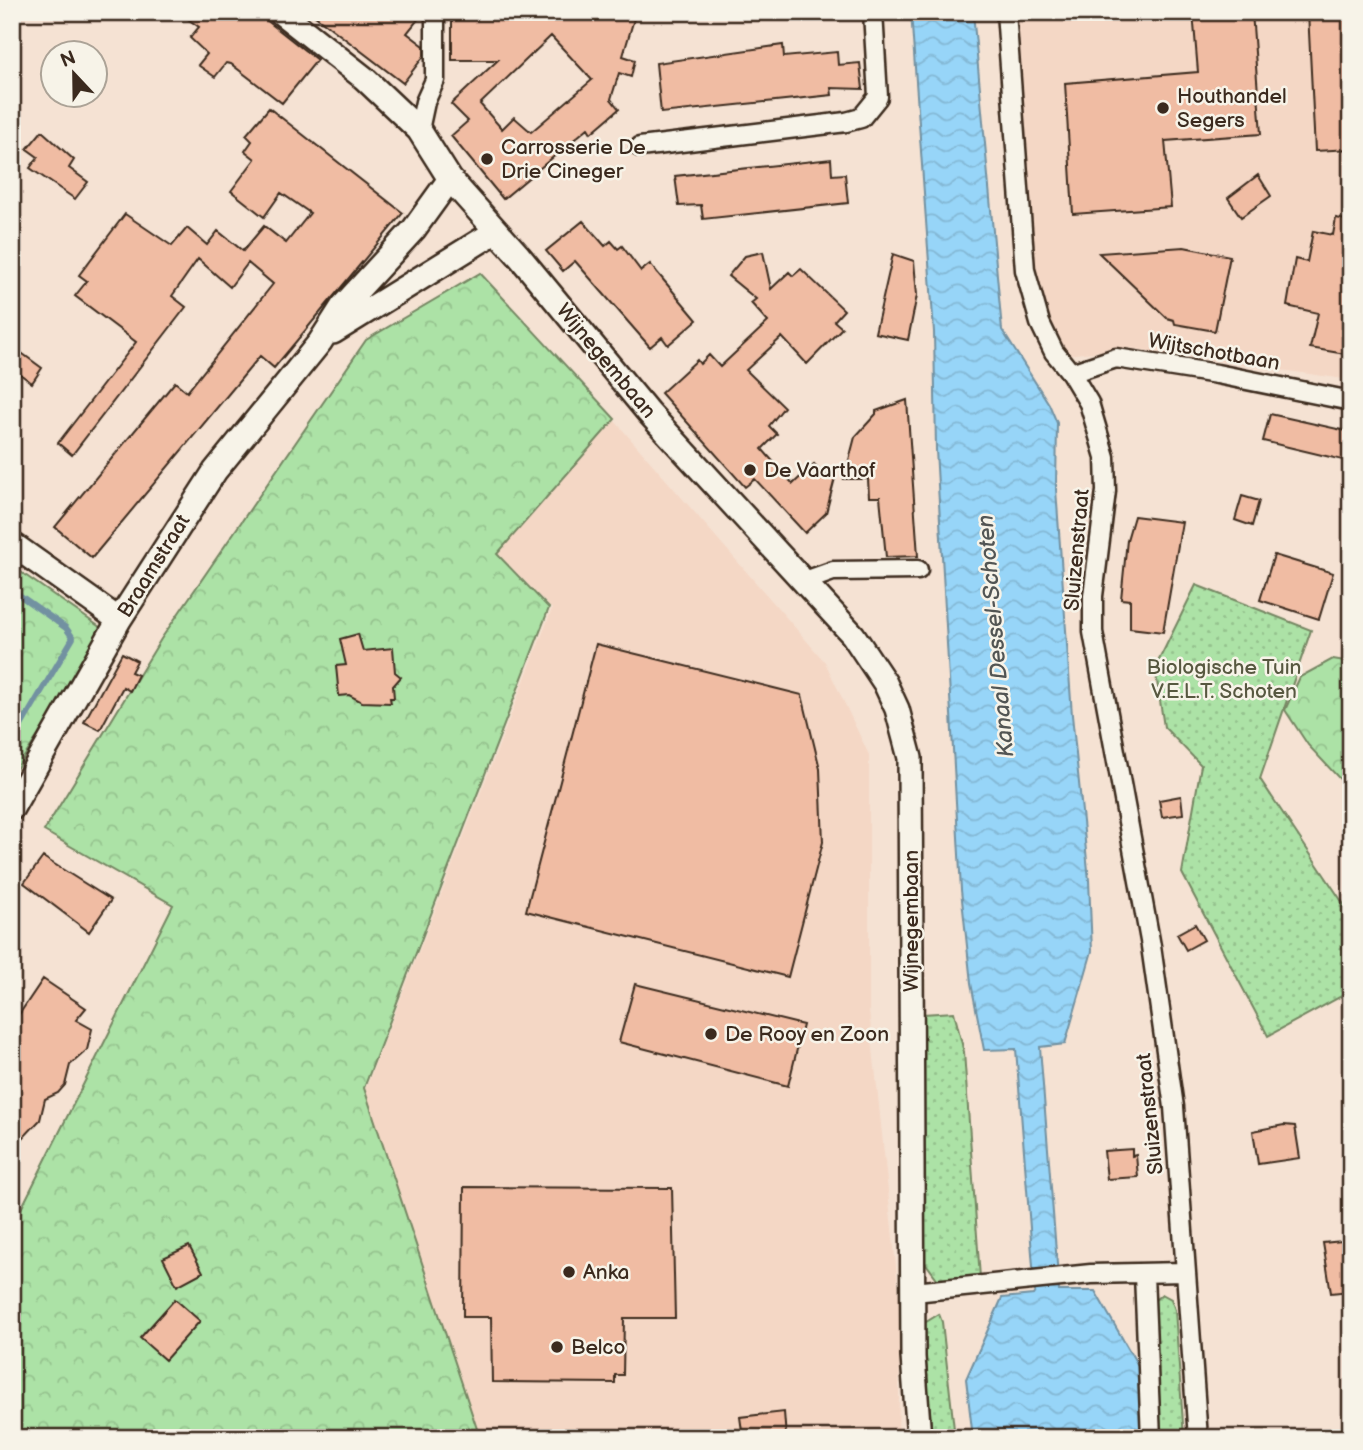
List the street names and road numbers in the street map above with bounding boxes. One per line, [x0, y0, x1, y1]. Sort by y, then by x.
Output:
street label: Wijnegembaan [551, 299, 661, 423]
street label: Wijtschotbaan [1146, 328, 1282, 376]
street label: Sluizenstraat [1059, 487, 1095, 612]
street label: Braamstraat [112, 509, 196, 622]
street label: Wijnegembaan [899, 850, 924, 992]
street label: Sluizenstraat [1131, 1051, 1169, 1176]

